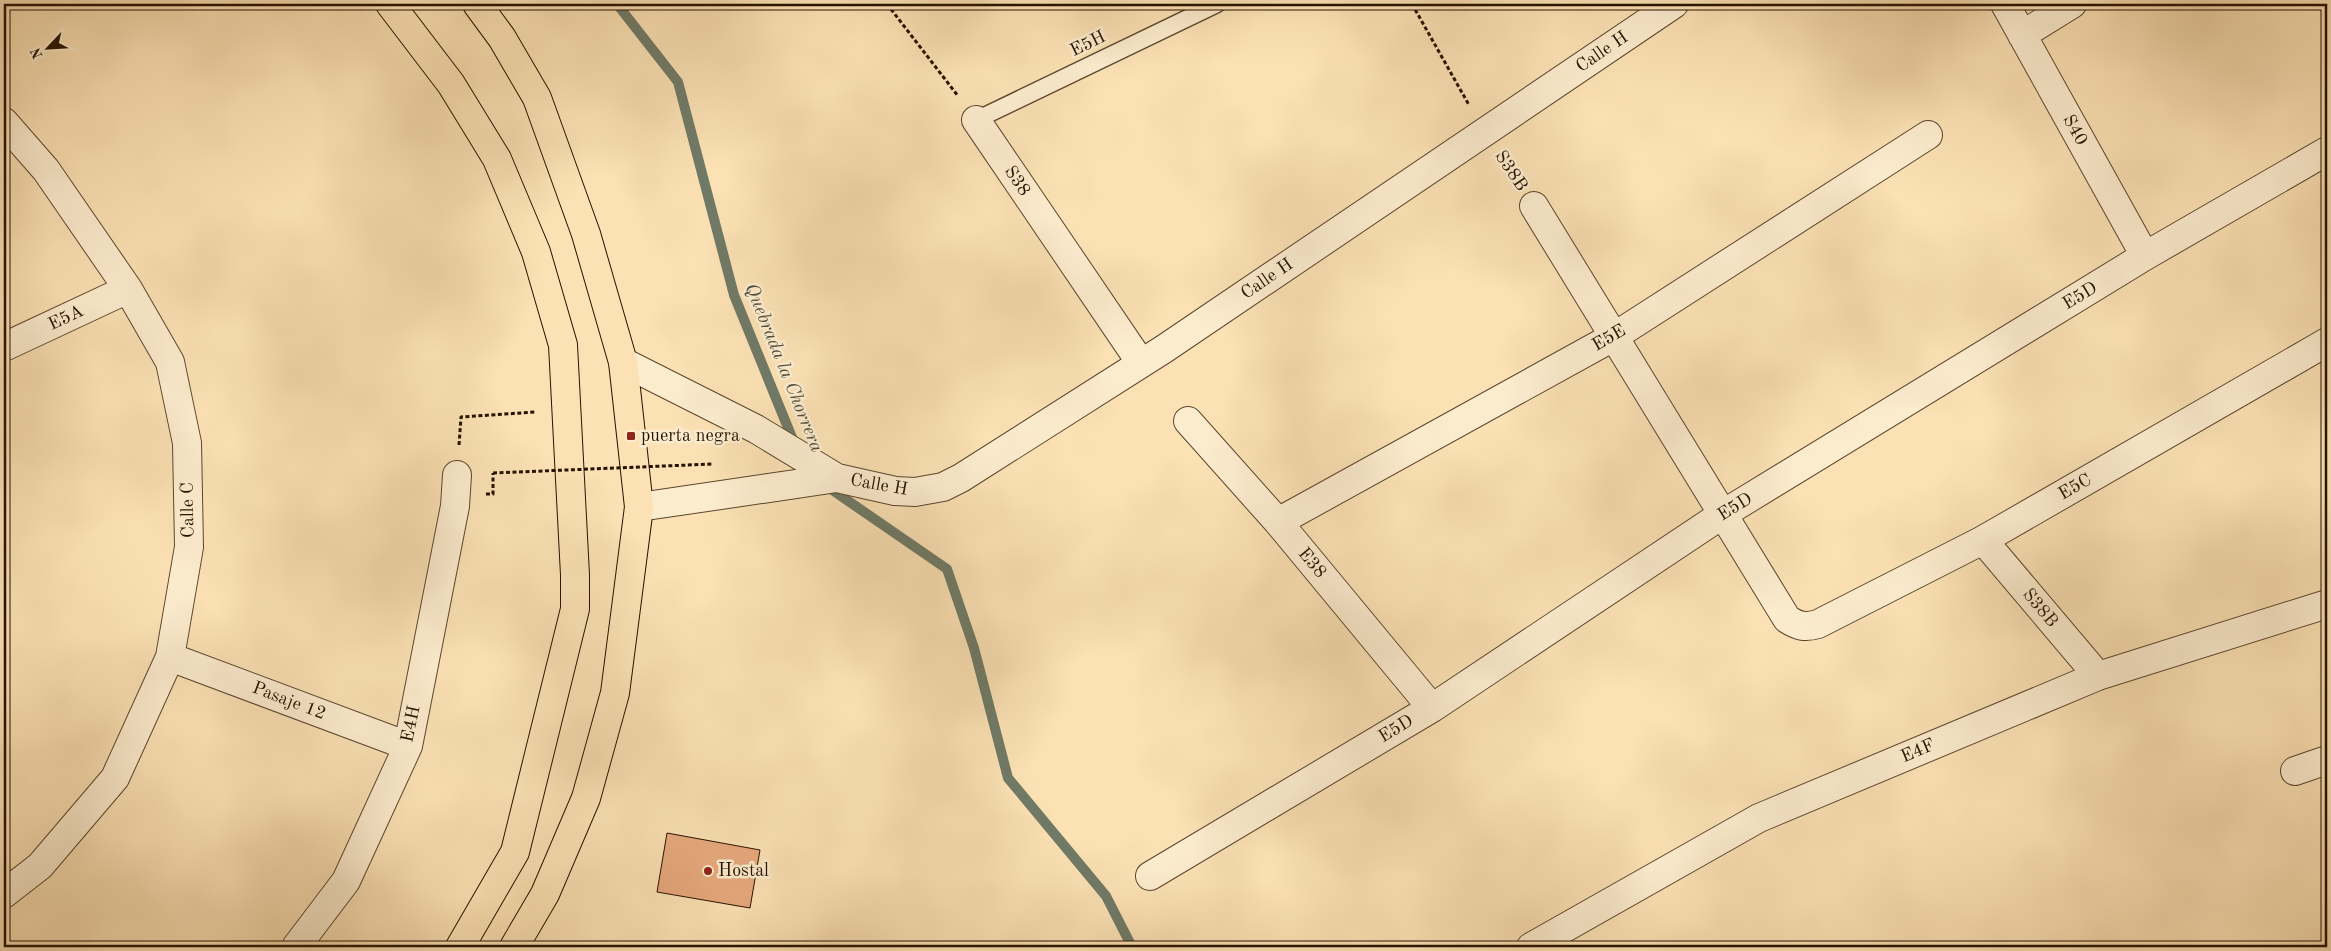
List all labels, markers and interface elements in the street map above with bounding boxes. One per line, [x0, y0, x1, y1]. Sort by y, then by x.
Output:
north arrow [22, 22, 72, 72]
street label: E5H [1067, 28, 1109, 60]
street label: Calle H [1573, 28, 1631, 76]
text: N [28, 45, 46, 61]
street label: S40 [2059, 112, 2091, 148]
street label: S38B [1491, 148, 1531, 194]
street label: S38 [1001, 163, 1033, 199]
street label: Calle H [1238, 255, 1296, 303]
street label: E5D [2060, 279, 2100, 313]
water label: Quebrada la Chorrera [740, 281, 826, 455]
street label: E5A [46, 302, 87, 334]
street label: E5E [1589, 321, 1629, 355]
place label: puerta negra [641, 427, 740, 445]
marker: puerta negra [625, 430, 637, 442]
street label: E5C [2055, 470, 2095, 504]
street label: Calle H [849, 471, 909, 499]
street label: Calle C [179, 482, 197, 538]
street label: E5D [1715, 490, 1755, 524]
street label: E38 [1294, 544, 1330, 582]
street label: S38B [2019, 585, 2061, 631]
street label: Pasaje 12 [250, 679, 328, 723]
street label: E4H [398, 704, 424, 744]
street label: E5D [1376, 712, 1416, 746]
street label: E4F [1898, 736, 1938, 766]
place label: Hostal [718, 862, 769, 880]
marker: Hostal [702, 865, 714, 877]

